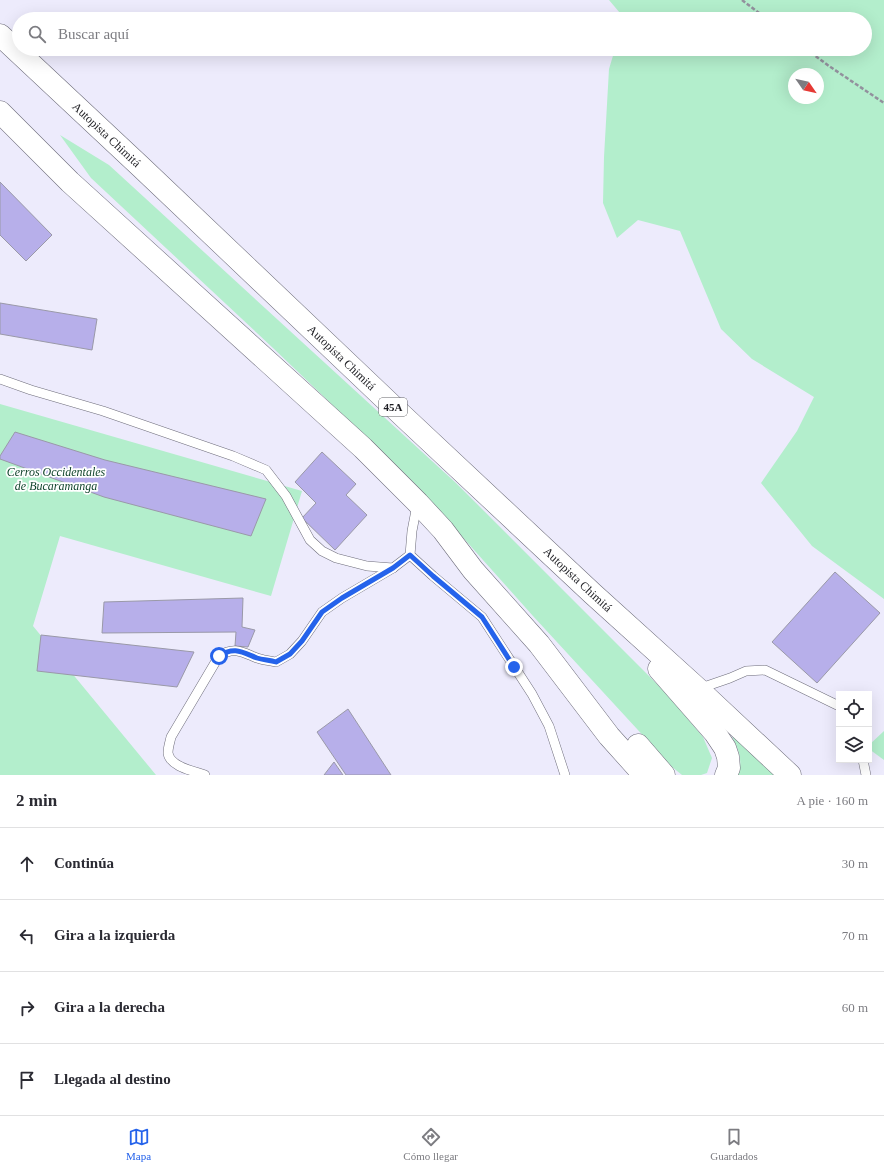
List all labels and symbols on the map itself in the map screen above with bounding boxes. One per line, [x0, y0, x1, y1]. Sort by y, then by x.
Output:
north arrow [788, 68, 824, 104]
street label: Autopista Chimitá [70, 99, 144, 171]
street label: Autopista Chimitá [305, 322, 379, 394]
road number: 45A [379, 398, 407, 416]
park label: Cerros Occidentales de Bucaramanga [7, 465, 106, 493]
street label: Autopista Chimitá [541, 544, 615, 615]
route start [210, 647, 228, 665]
route end [505, 658, 523, 676]

